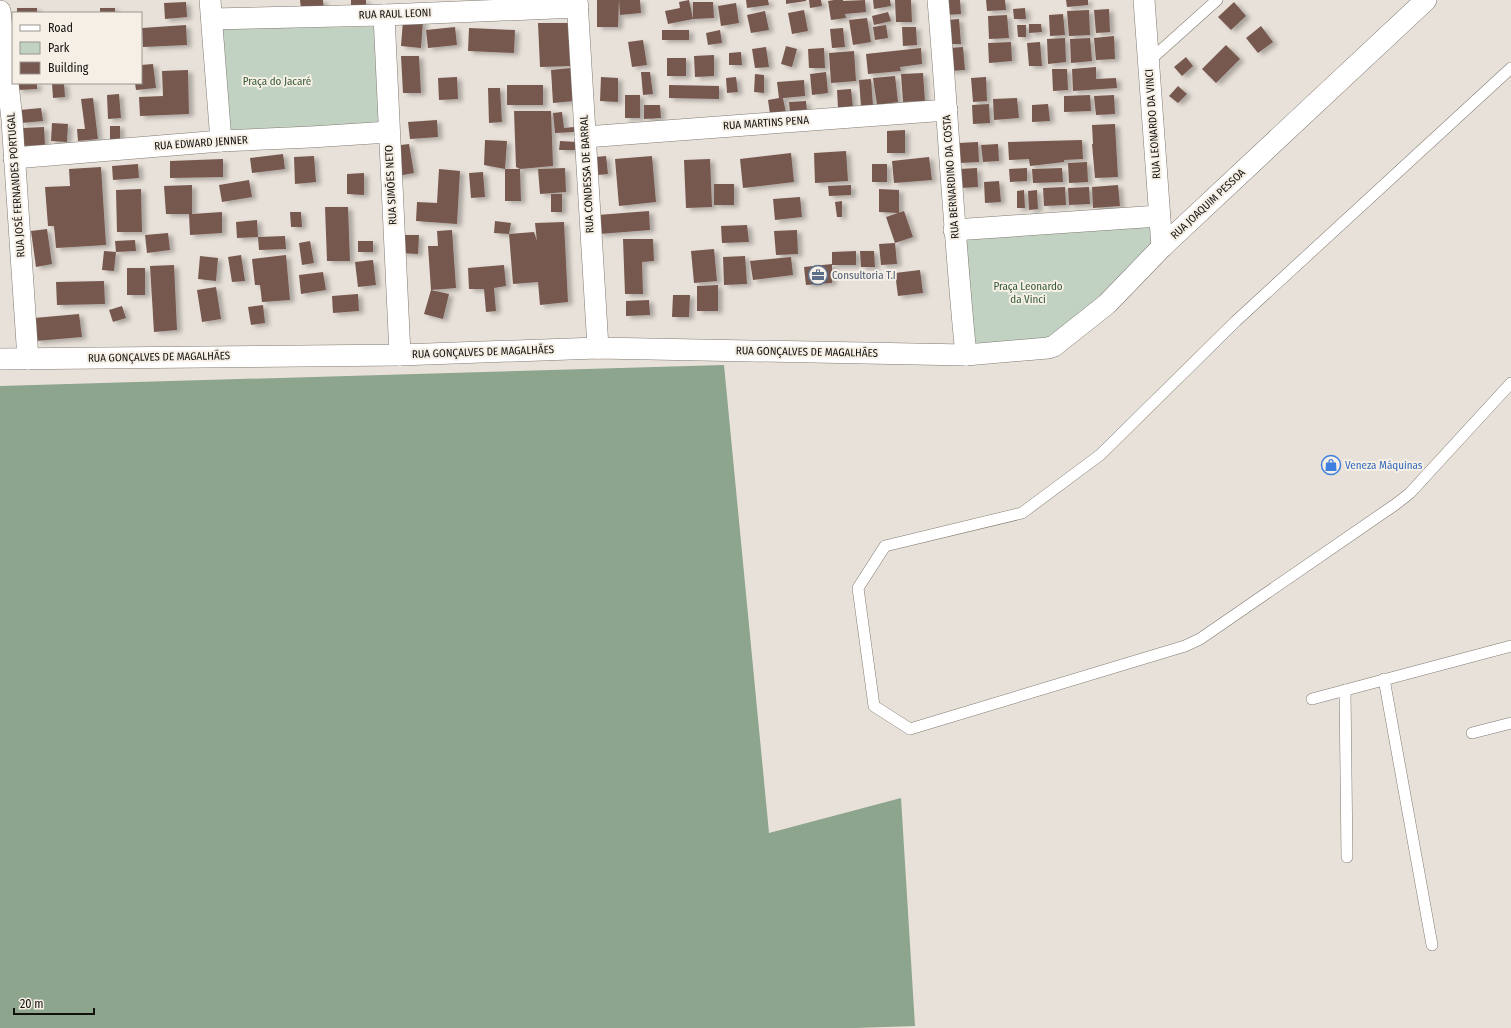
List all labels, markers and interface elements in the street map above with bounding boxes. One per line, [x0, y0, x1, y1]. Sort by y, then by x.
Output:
street label: RUA RAUL LEONI [358, 6, 432, 22]
legend [12, 12, 142, 84]
text: Road [48, 21, 73, 35]
text: Park [48, 41, 70, 55]
text: Building [48, 61, 89, 75]
street label: RUA LEONARDO DA VINCI [1143, 69, 1163, 179]
park label: Praça do Jacaré [243, 75, 311, 88]
street label: RUA JOSÉ FERNANDES PORTUGAL [3, 112, 28, 258]
street label: RUA MARTINS PENA [723, 113, 810, 132]
street label: RUA CONDESSA DE BARRAL [577, 114, 597, 234]
street label: RUA BERNARDINO DA COSTA [940, 114, 962, 239]
street label: RUA EDWARD JENNER [154, 133, 248, 153]
street label: RUA SIMÕES NETO [382, 145, 400, 225]
street label: RUA JOAQUIM PESSOA [1168, 166, 1248, 242]
office icon: Consultoria T.I [807, 264, 829, 286]
place label: Consultoria T.I [832, 269, 896, 282]
park label: Praça Leonardo da Vinci [993, 280, 1063, 306]
street label: RUA GONÇALVES DE MAGALHÃES [412, 343, 555, 361]
street label: RUA GONÇALVES DE MAGALHÃES [736, 344, 879, 360]
street label: RUA GONÇALVES DE MAGALHÃES [88, 349, 231, 365]
shop icon: Veneza Máquinas [1320, 454, 1342, 476]
place label: Veneza Máquinas [1345, 459, 1423, 472]
scale bar [14, 990, 94, 1016]
text: 20 m [20, 997, 44, 1011]

